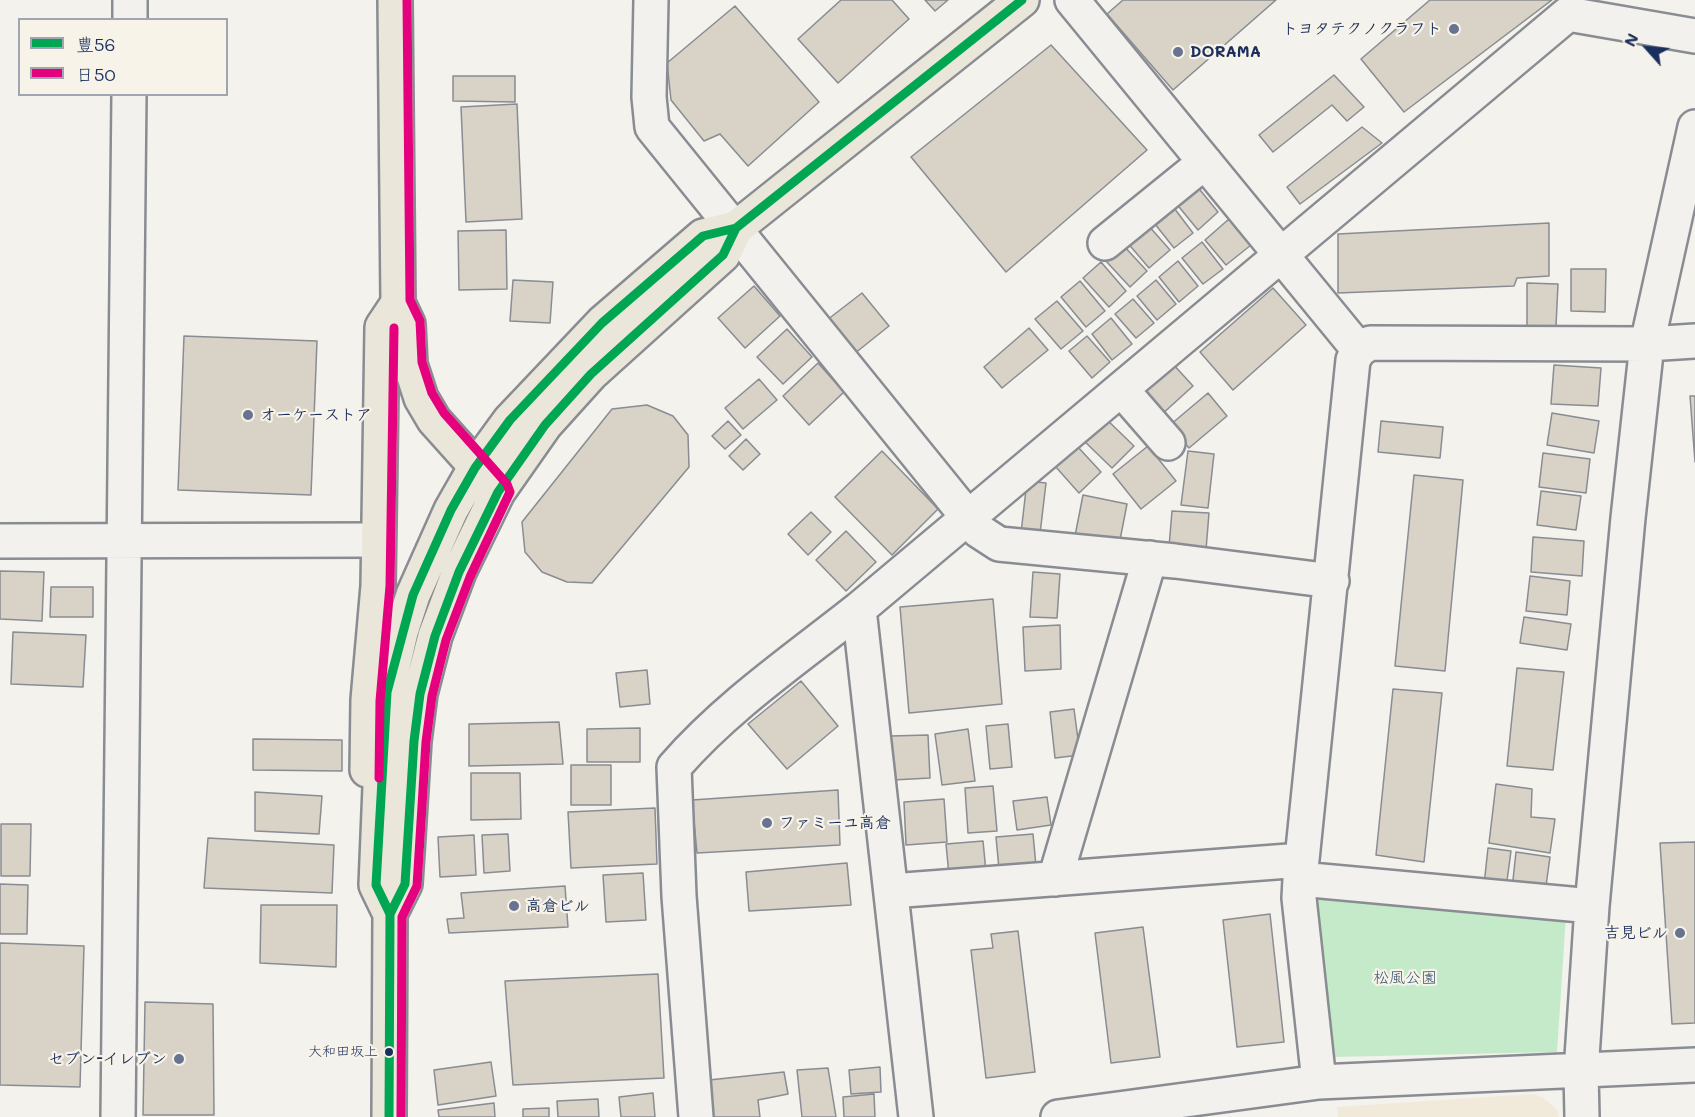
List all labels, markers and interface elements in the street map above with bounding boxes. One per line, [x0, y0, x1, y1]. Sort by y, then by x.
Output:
legend [18, 18, 228, 96]
north arrow [1617, 18, 1677, 78]
place label: トヨタテクノクラフト [1282, 19, 1442, 39]
marker: トヨタテクノクラフト [1447, 22, 1461, 36]
text: N [1618, 29, 1643, 50]
text: 豊56 [76, 32, 115, 56]
place label: DORAMA [1190, 42, 1261, 62]
marker: DORAMA [1171, 45, 1185, 59]
text: 日50 [76, 62, 116, 86]
place label: オーケーストア [260, 405, 372, 425]
marker: オーケーストア [241, 408, 255, 422]
place label: ファミーユ高倉 [779, 813, 891, 833]
marker: ファミーユ高倉 [760, 816, 774, 830]
place label: 高倉ビル [526, 896, 590, 916]
marker: 高倉ビル [507, 899, 521, 913]
place label: 吉見ビル [1604, 923, 1668, 943]
marker: 吉見ビル [1673, 926, 1687, 940]
park label: 松風公園 [1373, 968, 1437, 988]
place label: 大和田坂上 [308, 1044, 378, 1060]
marker: 大和田坂上 [383, 1046, 395, 1058]
place label: セブン-イレブン [48, 1049, 167, 1069]
marker: セブン-イレブン [172, 1052, 186, 1066]

